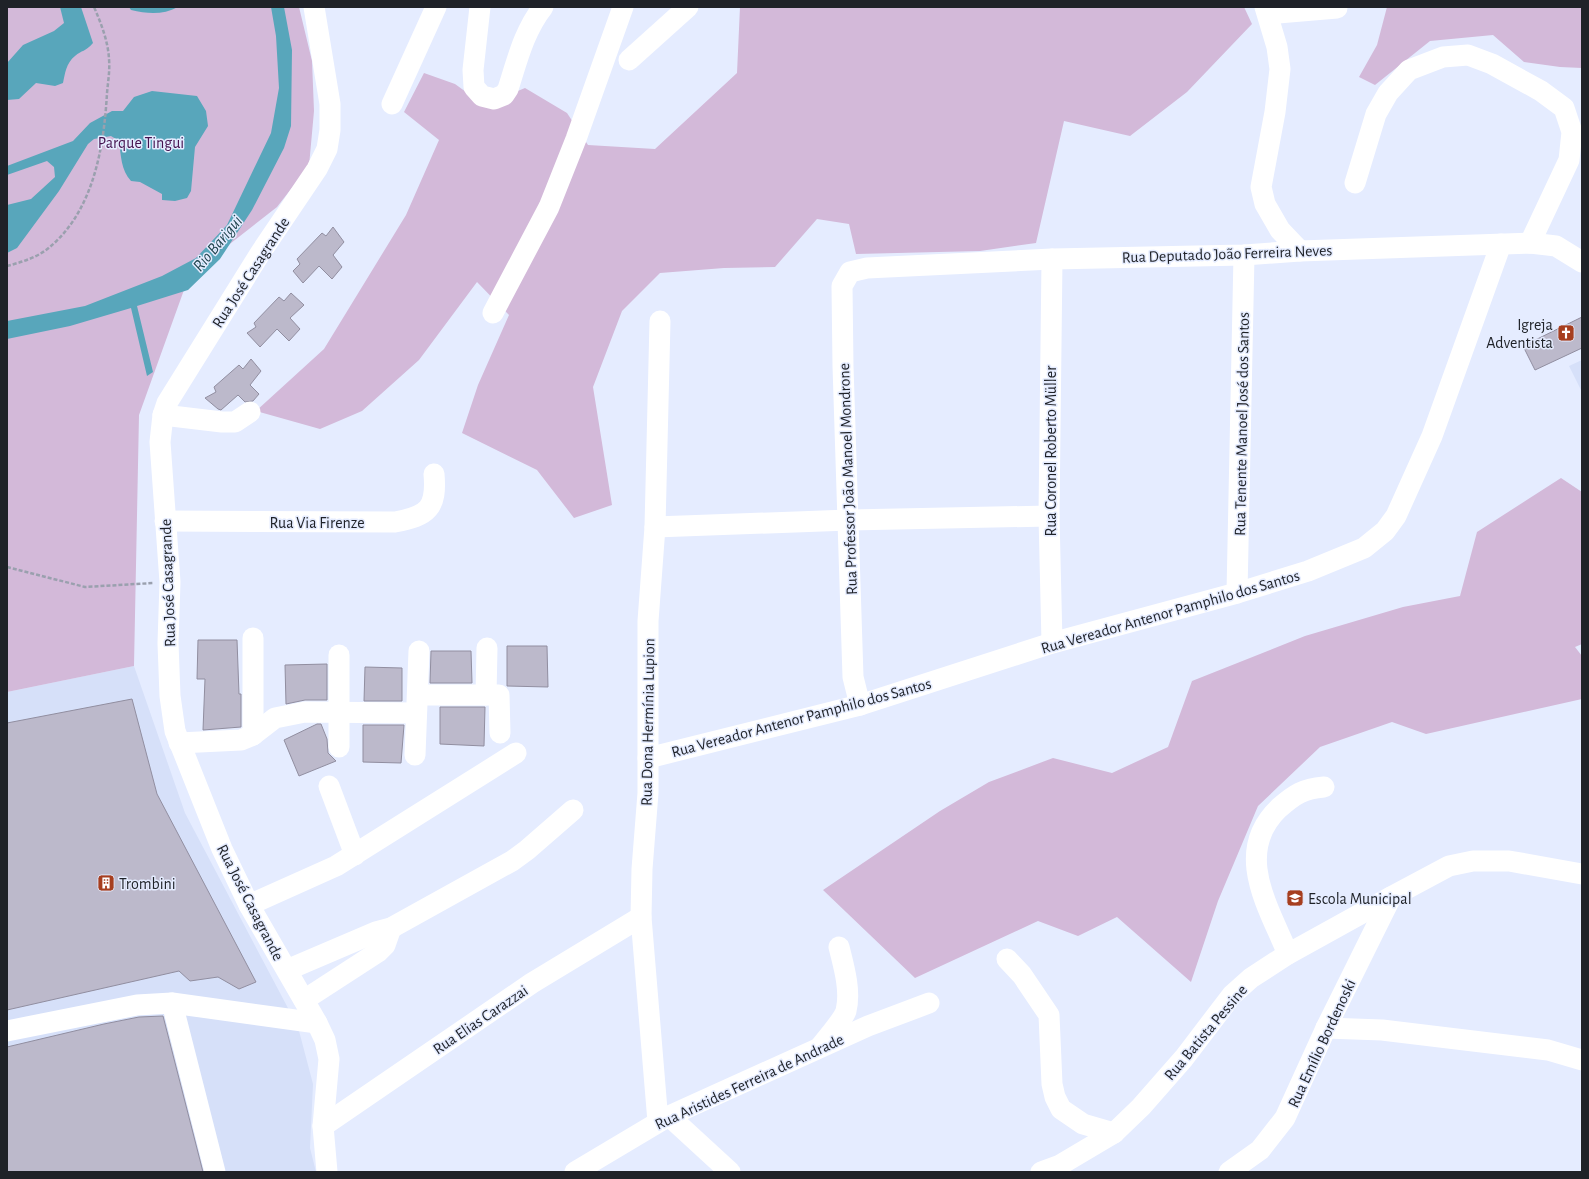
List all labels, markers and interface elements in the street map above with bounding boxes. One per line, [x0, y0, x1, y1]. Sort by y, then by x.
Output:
park label: Parque Tingui [98, 135, 184, 151]
water label: Rio Barigui [189, 212, 245, 274]
street label: Rua José Casagrande [209, 214, 292, 331]
street label: Rua Deputado João Ferreira Neves [1122, 242, 1333, 266]
street label: Rua Tenente Manoel José dos Santos [1232, 312, 1252, 536]
place label: Igreja Adventista [1486, 317, 1553, 351]
church icon: Igreja Adventista [1556, 323, 1576, 343]
street label: Rua Professor João Manoel Mondrone [836, 363, 860, 595]
street label: Rua Coronel Roberto Müller [1043, 365, 1059, 536]
street label: Rua Via Firenze [269, 515, 365, 531]
street label: Rua José Casagrande [158, 519, 178, 647]
street label: Rua Vereador Antenor Pamphilo dos Santos [1039, 567, 1302, 657]
street label: Rua Dona Hermínia Lupion [639, 638, 657, 806]
street label: Rua Vereador Antenor Pamphilo dos Santos [670, 675, 933, 760]
street label: Rua José Casagrande [214, 842, 286, 963]
building icon: Trombini [96, 873, 116, 893]
place label: Trombini [119, 876, 176, 892]
school or university icon: Escola Municipal [1285, 888, 1305, 908]
place label: Escola Municipal [1308, 891, 1412, 907]
street label: Rua Emílio Bordenoski [1285, 977, 1359, 1110]
street label: Rua Elias Carazzai [430, 982, 531, 1057]
street label: Rua Batista Pessine [1161, 982, 1250, 1083]
street label: Rua Aristides Ferreira de Andrade [653, 1031, 846, 1133]

